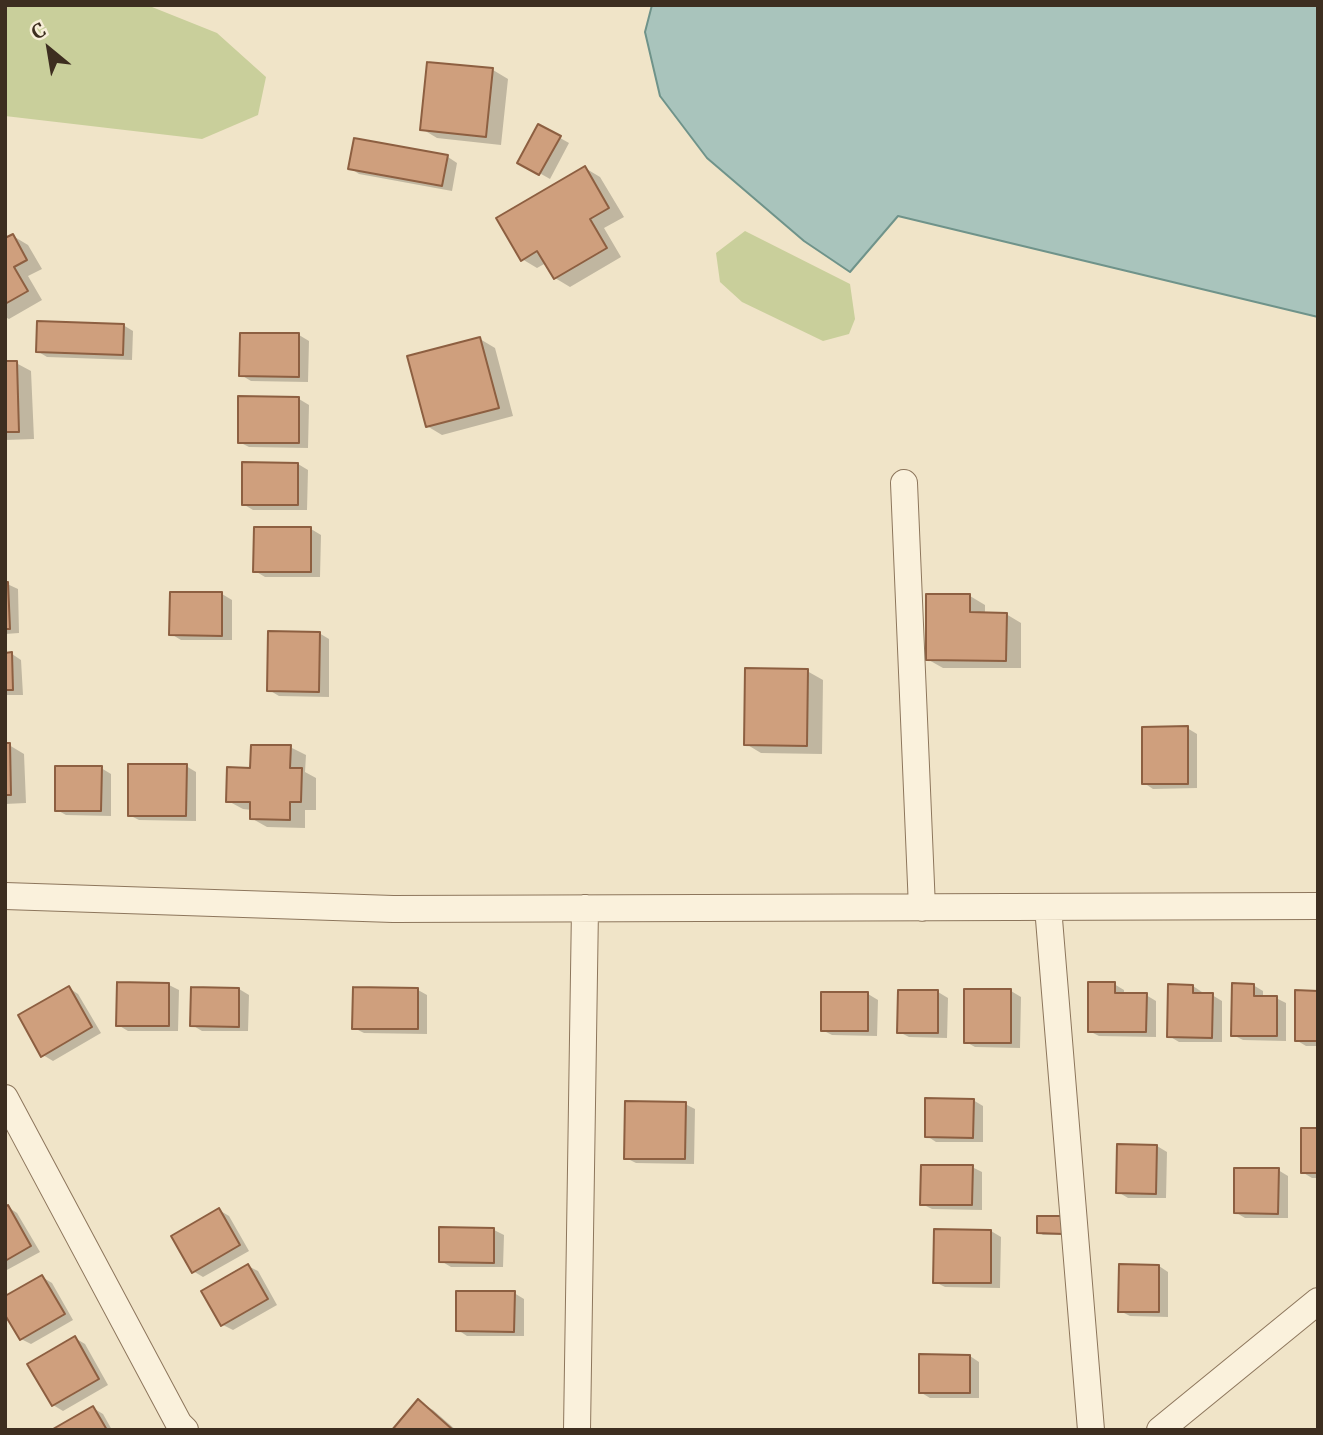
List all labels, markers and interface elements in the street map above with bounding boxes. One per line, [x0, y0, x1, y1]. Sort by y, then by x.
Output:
north arrow [14, 14, 84, 84]
text: С [27, 17, 50, 44]

